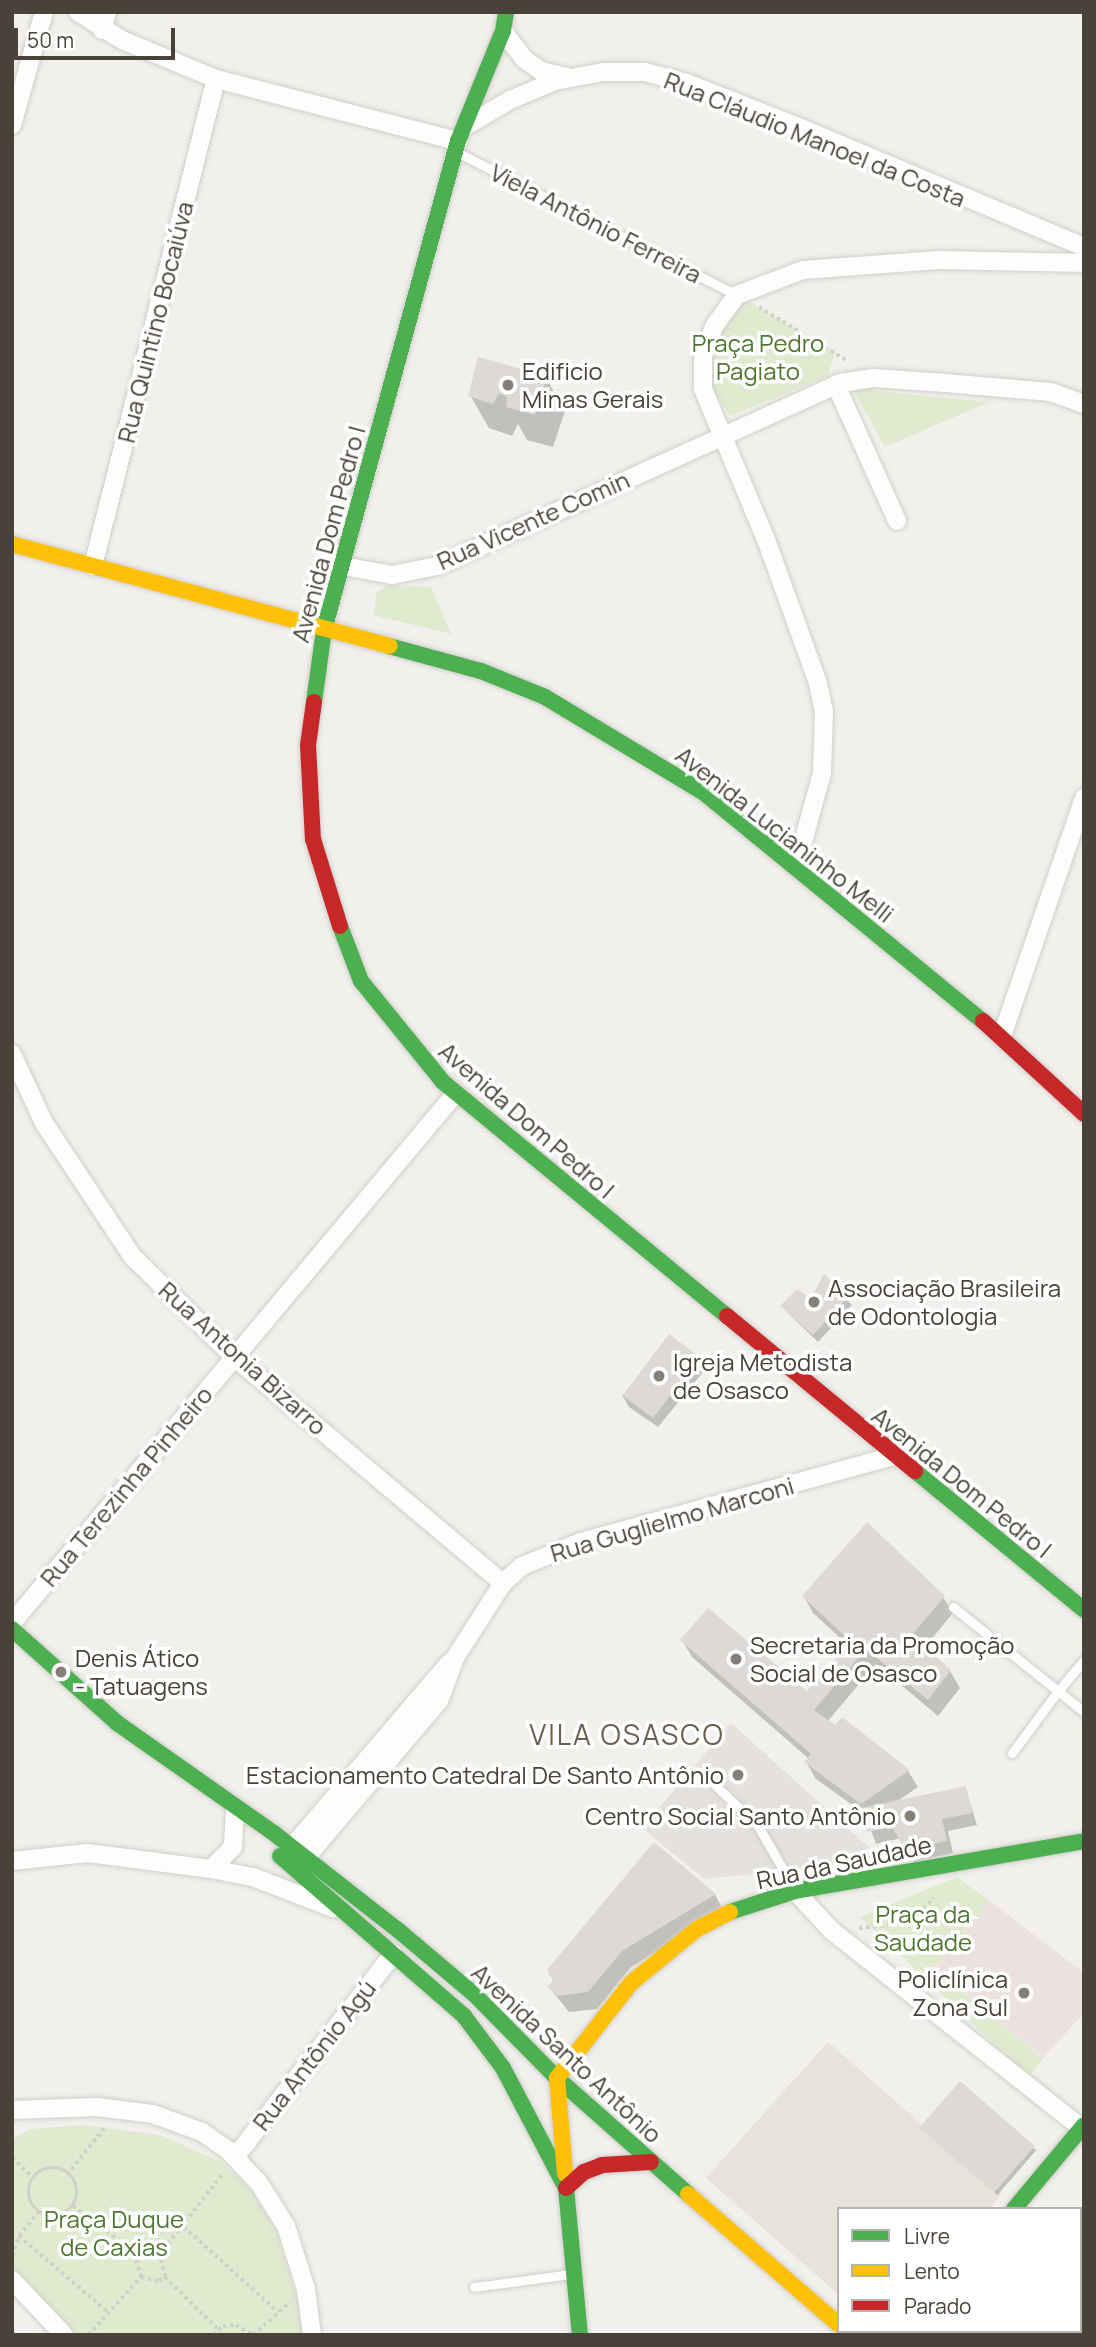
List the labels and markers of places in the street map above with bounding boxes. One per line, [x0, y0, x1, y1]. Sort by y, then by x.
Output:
place label: Edificio Minas Gerais [522, 357, 663, 413]
marker: Edificio Minas Gerais [500, 377, 516, 393]
place label: Associação Brasileira de Odontologia [828, 1274, 1061, 1330]
marker: Associação Brasileira de Odontologia [806, 1294, 822, 1310]
place label: Igreja Metodista de Osasco [673, 1348, 852, 1404]
marker: Igreja Metodista de Osasco [651, 1368, 667, 1384]
place label: Secretaria da Promoção Social de Osasco [750, 1631, 1015, 1687]
place label: Denis Ático - Tatuagens [75, 1644, 208, 1700]
marker: Secretaria da Promoção Social de Osasco [728, 1651, 744, 1667]
marker: Denis Ático - Tatuagens [53, 1664, 69, 1680]
place label: Estacionamento Catedral De Santo Antônio [246, 1761, 724, 1789]
marker: Estacionamento Catedral De Santo Antônio [730, 1767, 746, 1783]
place label: Centro Social Santo Antônio [585, 1802, 896, 1830]
marker: Centro Social Santo Antônio [902, 1808, 918, 1824]
place label: Policlínica Zona Sul [898, 1965, 1008, 2021]
marker: Policlínica Zona Sul [1014, 1983, 1034, 2003]

